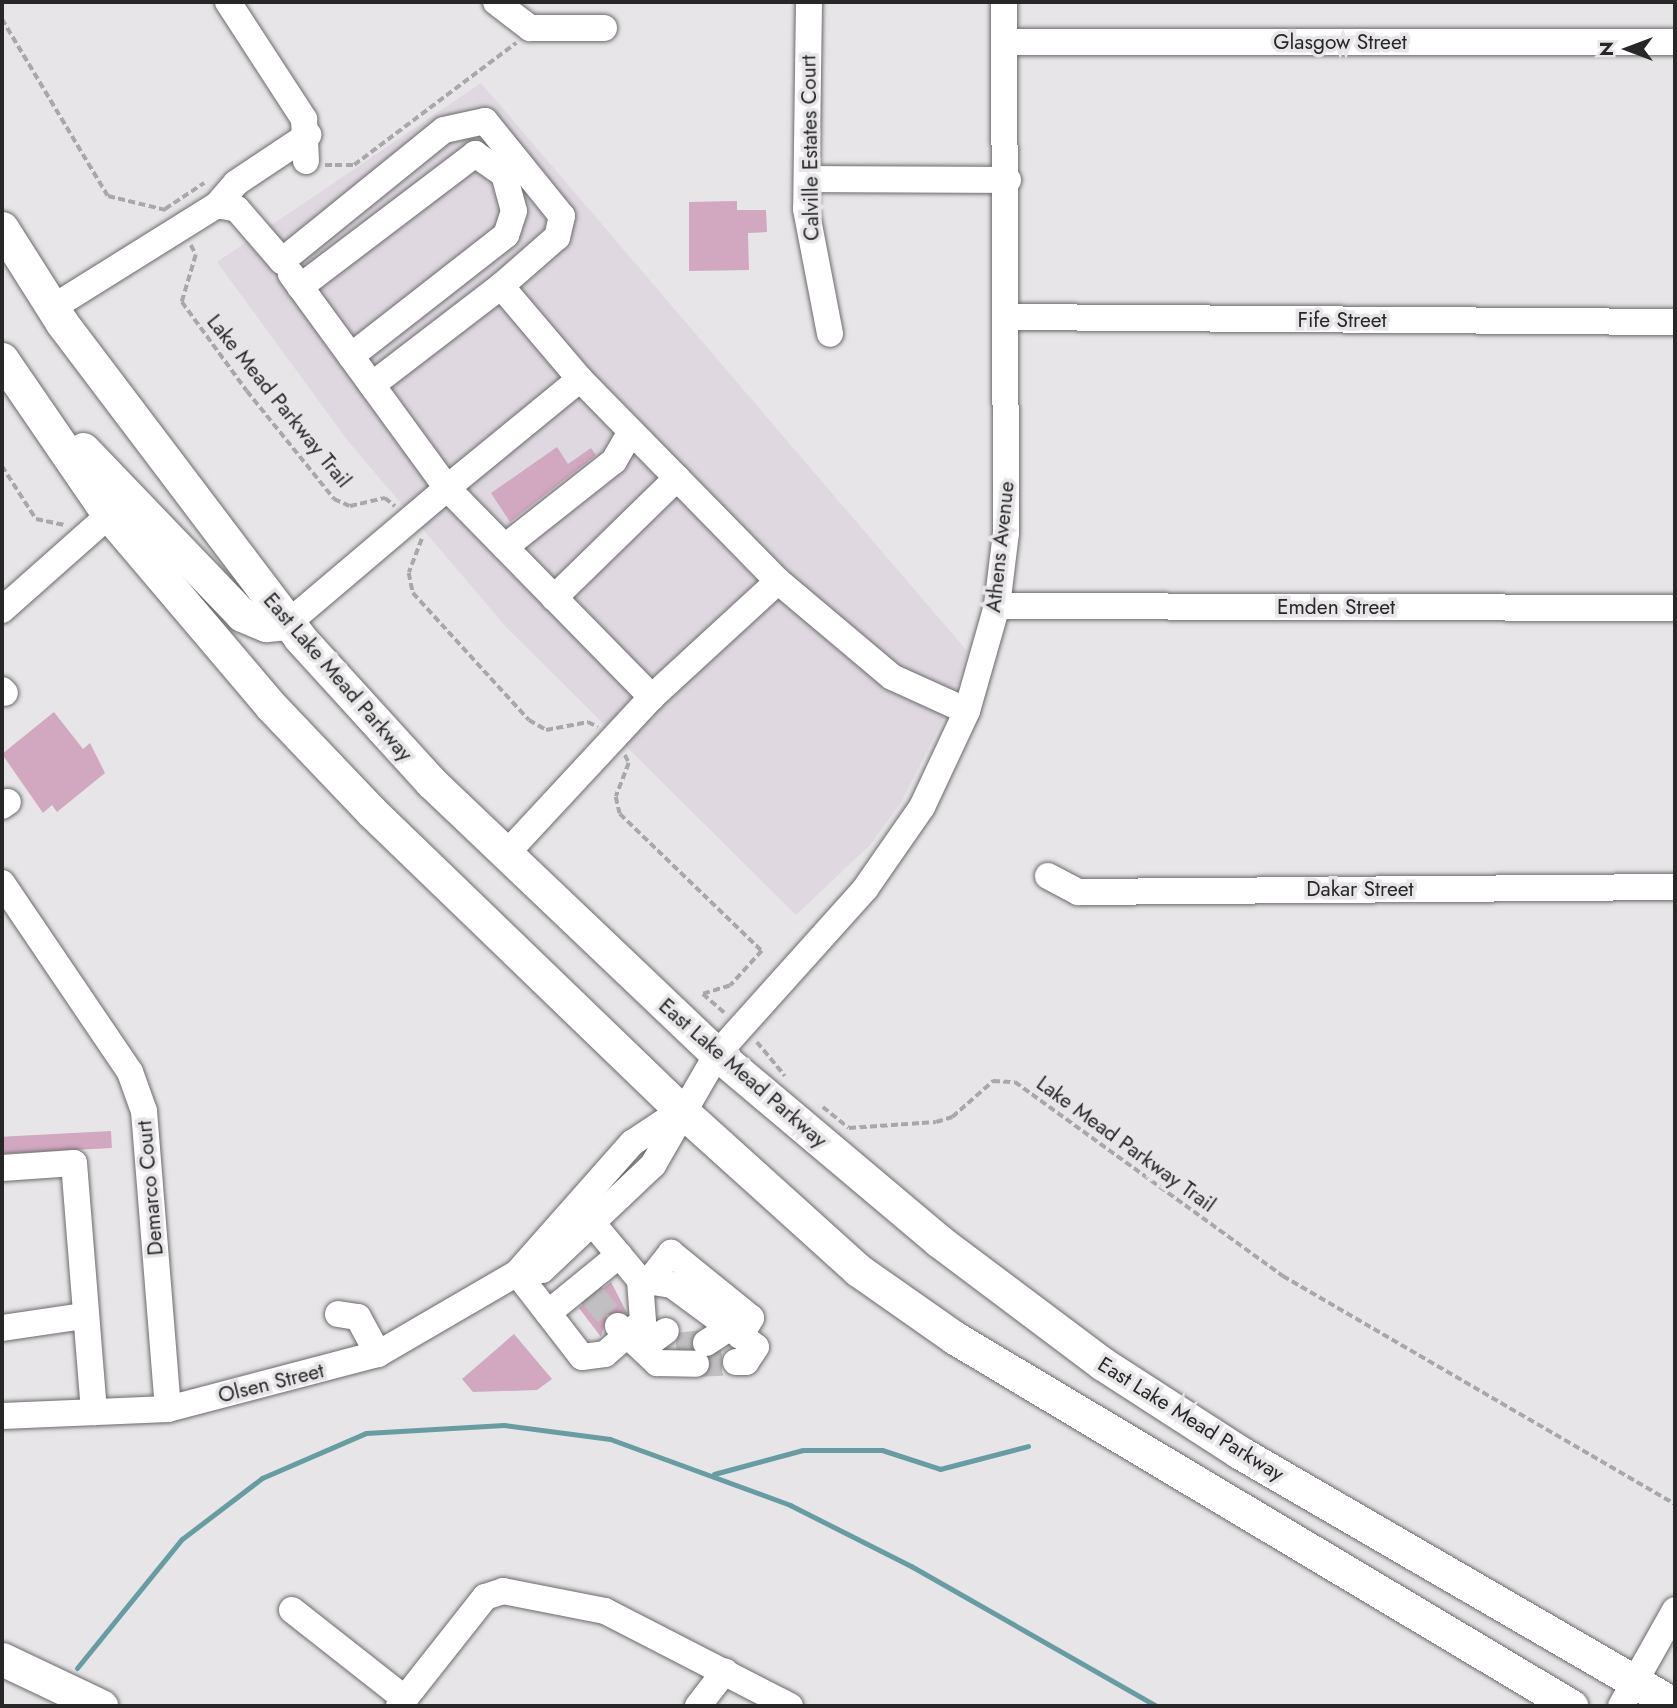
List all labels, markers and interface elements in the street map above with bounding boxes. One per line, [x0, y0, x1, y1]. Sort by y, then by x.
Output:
north arrow [1593, 14, 1663, 84]
street label: Glasgow Street [1273, 29, 1407, 55]
text: N [1593, 41, 1620, 57]
street label: Calville Estates Court [796, 55, 824, 241]
street label: Fife Street [1297, 307, 1387, 333]
street label: Lake Mead Parkway Trail [202, 310, 356, 492]
street label: Athens Avenue [981, 480, 1019, 614]
street label: East Lake Mead Parkway [258, 588, 418, 766]
street label: Emden Street [1277, 594, 1395, 620]
street label: Dakar Street [1306, 876, 1414, 902]
street label: East Lake Mead Parkway [654, 993, 832, 1153]
street label: Lake Mead Parkway Trail [1032, 1071, 1220, 1217]
street label: Demarco Court [132, 1119, 168, 1257]
street label: East Lake Mead Parkway [1093, 1351, 1289, 1487]
street label: Olsen Street [215, 1358, 327, 1408]

